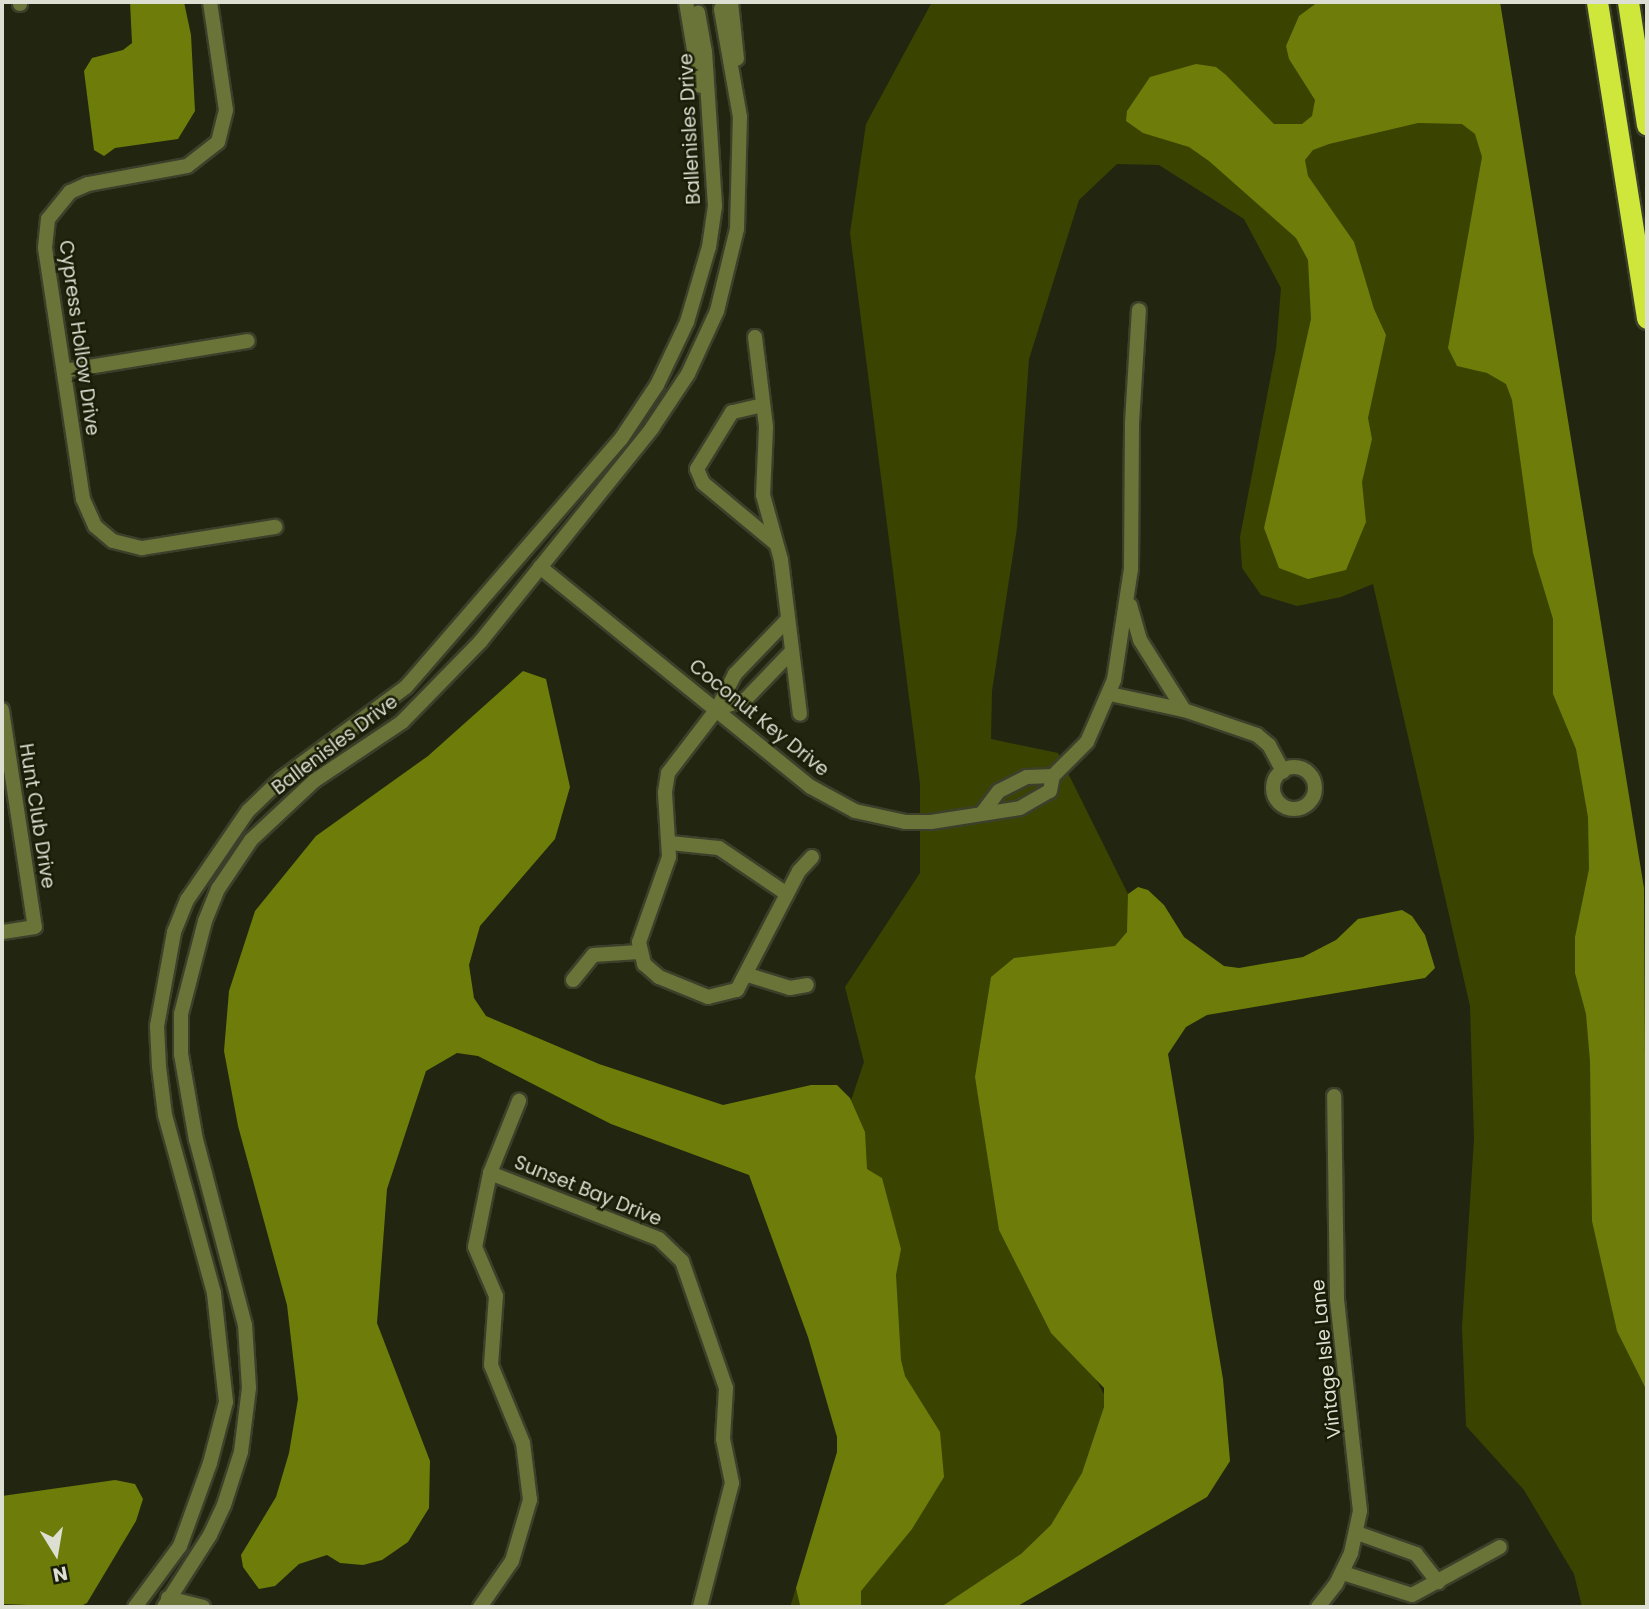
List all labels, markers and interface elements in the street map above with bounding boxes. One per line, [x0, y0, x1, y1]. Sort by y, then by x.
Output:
street label: Ballenisles Drive [675, 53, 705, 205]
street label: Cypress Hollow Drive [54, 239, 104, 437]
street label: Coconut Key Drive [684, 655, 834, 781]
street label: Ballenisles Drive [268, 690, 402, 800]
street label: Hunt Club Drive [14, 742, 60, 890]
street label: Sunset Bay Drive [511, 1151, 665, 1231]
street label: Vintage Isle Lane [1306, 1278, 1346, 1440]
north arrow [21, 1518, 91, 1588]
text: N [51, 1559, 70, 1589]

